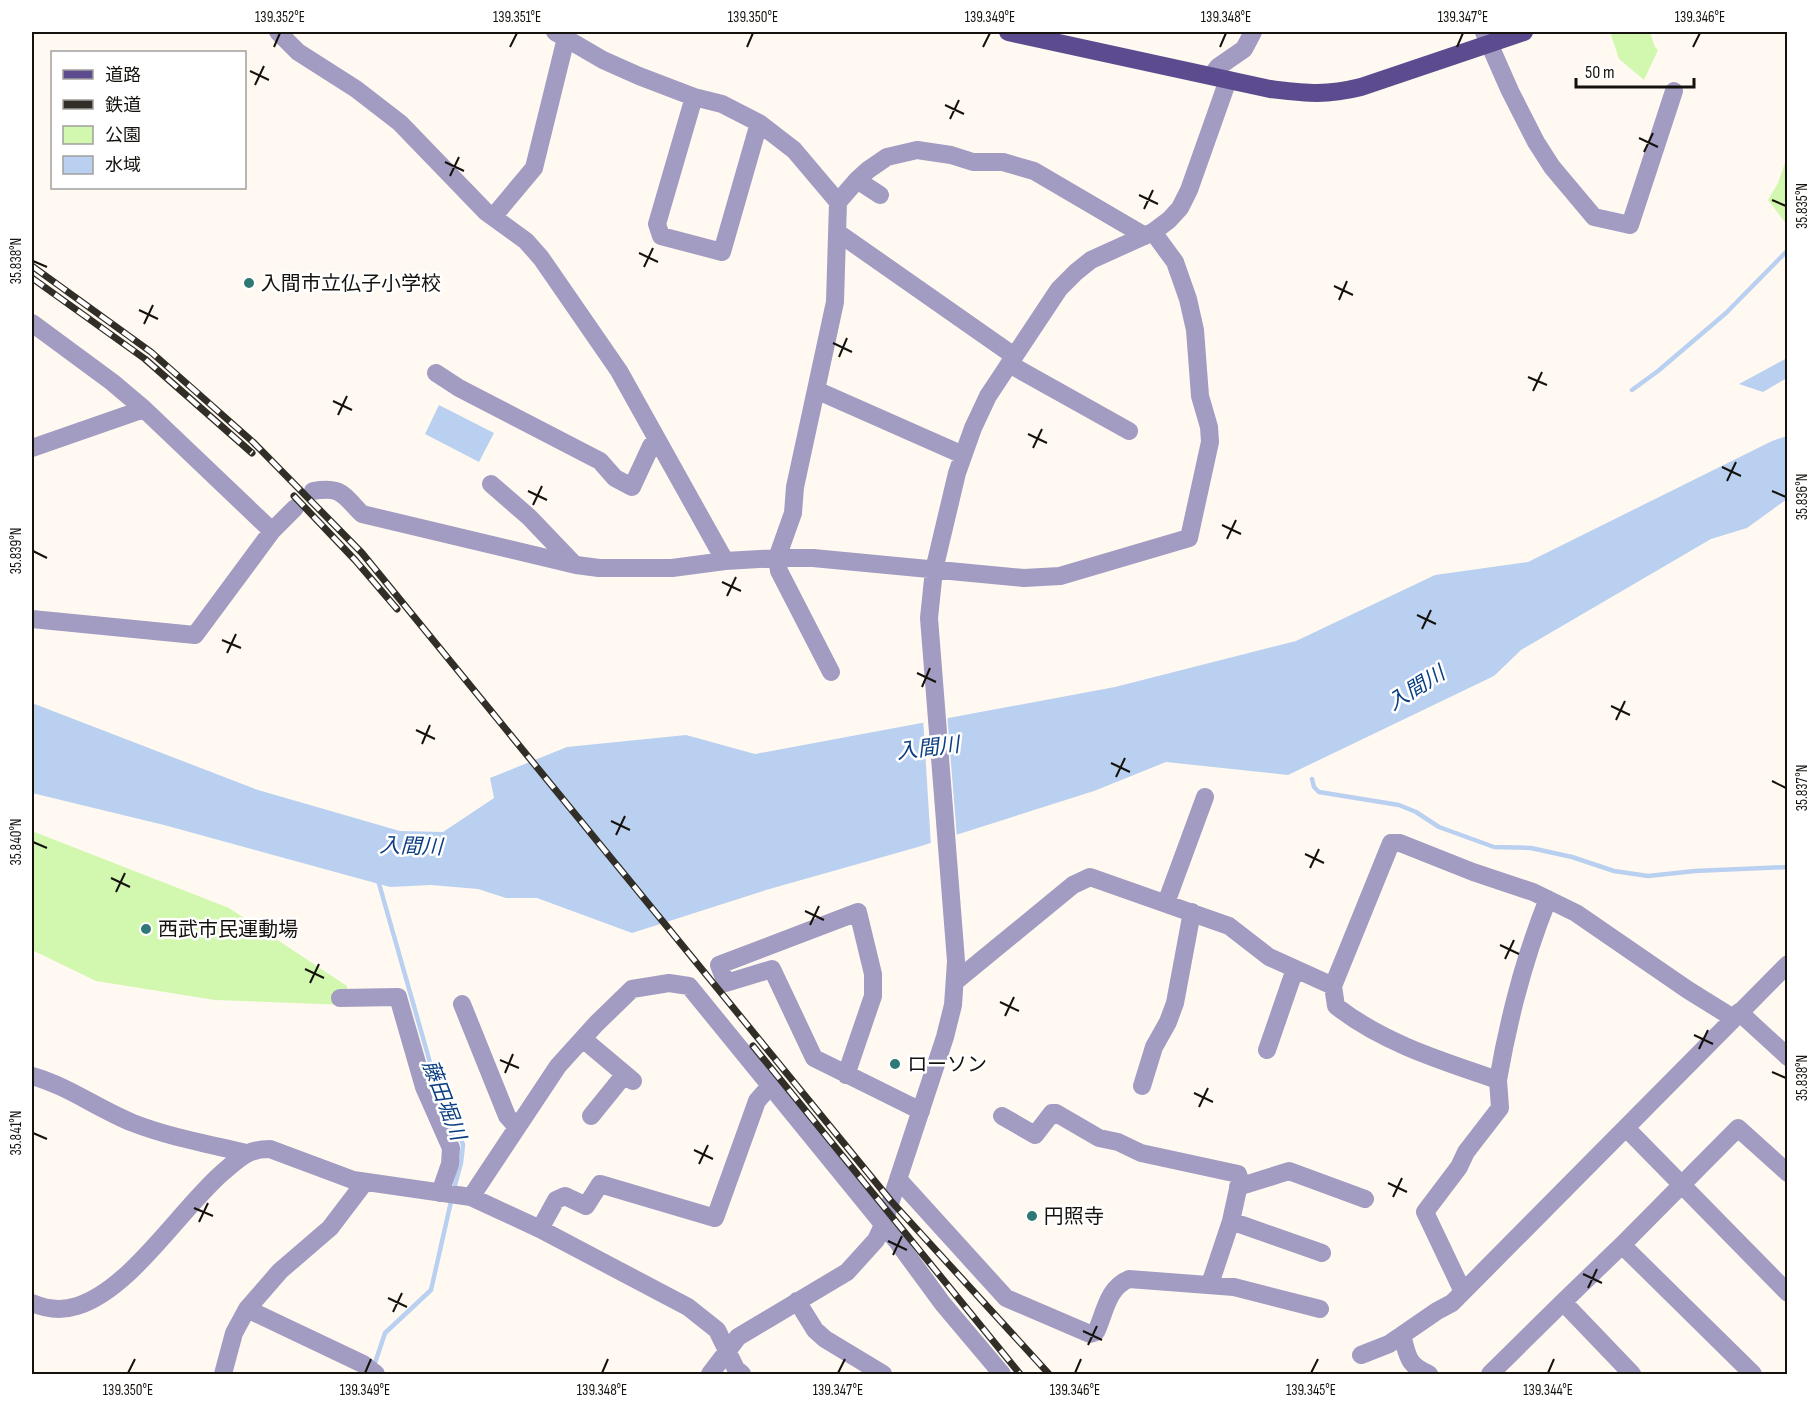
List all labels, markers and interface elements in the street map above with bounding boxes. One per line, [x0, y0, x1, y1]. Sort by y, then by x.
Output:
text: 139.352°E [255, 8, 305, 27]
text: 139.351°E [493, 8, 541, 27]
text: 139.350°E [728, 8, 778, 27]
text: 139.349°E [965, 8, 1015, 27]
text: 139.348°E [1201, 8, 1251, 27]
text: 139.347°E [1438, 8, 1488, 27]
text: 139.346°E [1675, 8, 1725, 27]
legend [51, 51, 246, 189]
scale bar [1576, 51, 1694, 89]
text: 50 m [1585, 62, 1615, 83]
text: 道路 [105, 65, 141, 86]
text: 鉄道 [105, 95, 141, 116]
text: 公園 [105, 125, 141, 146]
text: 水域 [105, 155, 141, 176]
text: 35.835°N [1793, 183, 1812, 229]
text: 35.838°N [7, 238, 26, 284]
place label: 入間市立仏子小学校 [261, 272, 441, 296]
marker: 入間市立仏子小学校 [242, 276, 256, 290]
text: 35.836°N [1793, 474, 1812, 520]
text: 35.839°N [7, 528, 26, 574]
water label: 入間川 [1383, 660, 1451, 716]
water label: 入間川 [895, 732, 963, 765]
text: 35.837°N [1793, 765, 1812, 811]
text: 35.840°N [7, 819, 26, 865]
water label: 入間川 [379, 833, 445, 860]
place label: 西武市民運動場 [158, 918, 298, 942]
marker: 西武市民運動場 [139, 922, 153, 936]
place label: ローソン [907, 1053, 987, 1077]
text: 35.838°N [1793, 1055, 1812, 1101]
water label: 藤田堀川 [417, 1056, 471, 1146]
marker: ローソン [888, 1057, 902, 1071]
text: 35.841°N [7, 1111, 26, 1155]
place label: 円照寺 [1044, 1205, 1104, 1229]
marker: 円照寺 [1025, 1209, 1039, 1223]
text: 139.350°E [103, 1381, 153, 1400]
text: 139.349°E [340, 1381, 390, 1400]
text: 139.348°E [577, 1381, 627, 1400]
text: 139.347°E [813, 1381, 863, 1400]
text: 139.346°E [1050, 1381, 1100, 1400]
text: 139.345°E [1286, 1381, 1336, 1400]
text: 139.344°E [1523, 1381, 1573, 1400]

